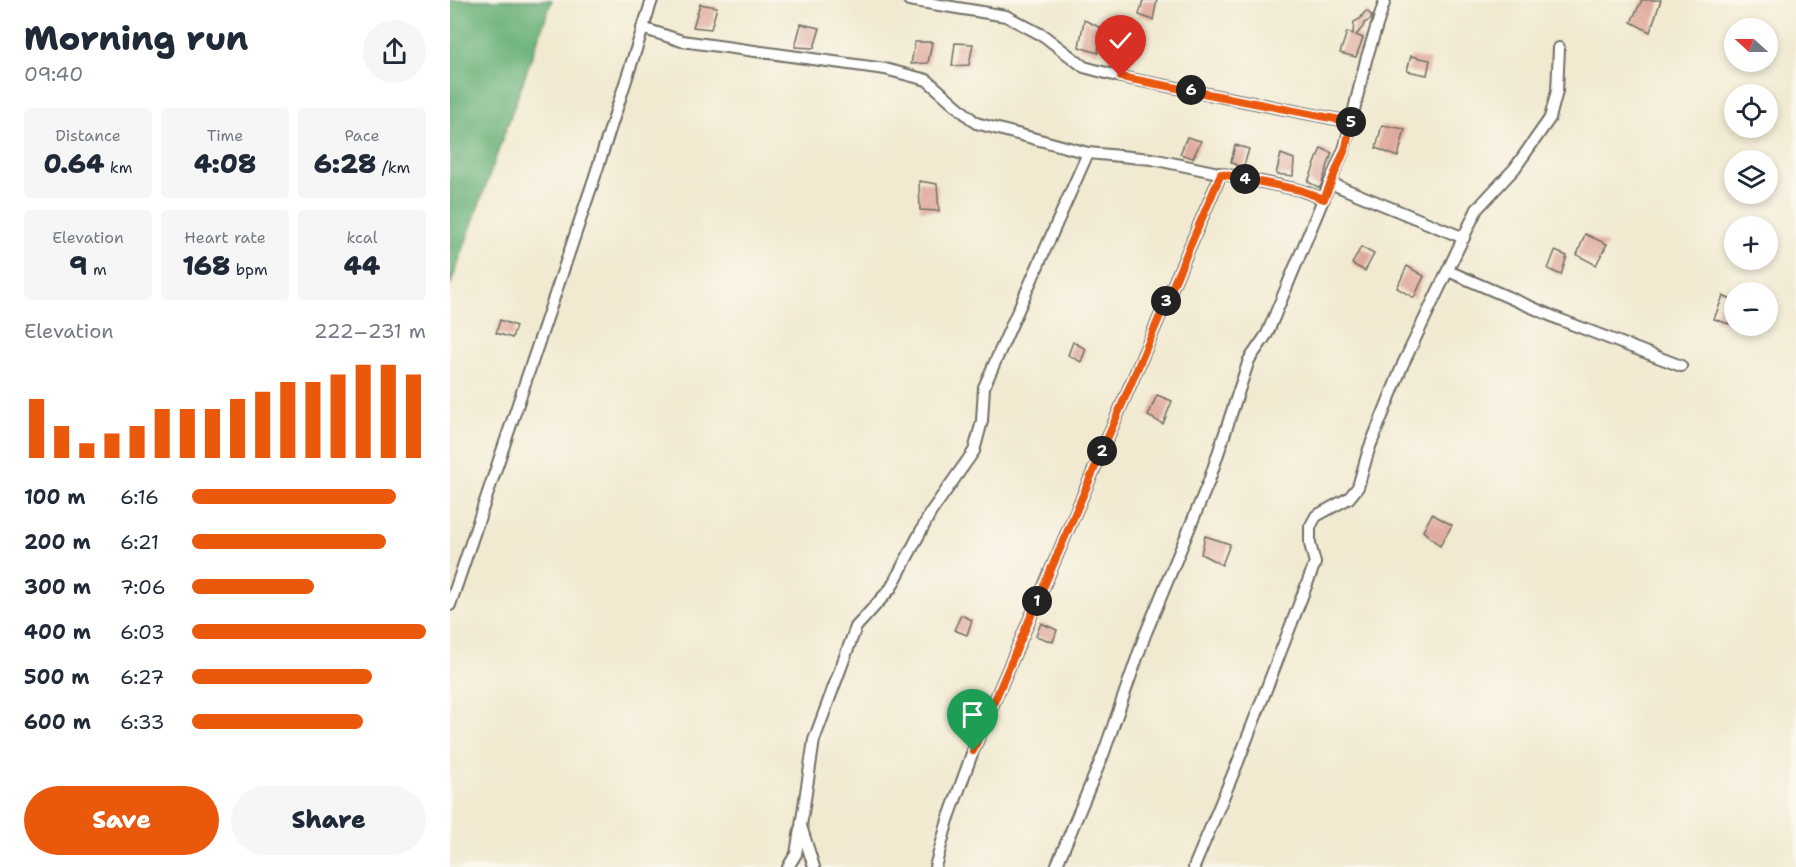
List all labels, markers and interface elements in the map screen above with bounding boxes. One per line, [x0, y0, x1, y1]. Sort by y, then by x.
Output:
pin [1095, 15, 1146, 77]
text: Morning run [24, 16, 248, 61]
north arrow [1724, 18, 1778, 72]
map controls [1724, 18, 1778, 336]
button: share [363, 20, 426, 83]
icon: check [1104, 24, 1137, 57]
text: 09:40 [24, 61, 83, 87]
pin: 6 [1176, 75, 1206, 105]
text: 6 [1185, 79, 1197, 100]
button: locate [1724, 84, 1778, 138]
pin: 5 [1336, 107, 1366, 137]
text: 5 [1346, 111, 1356, 132]
text: Distance [55, 125, 121, 146]
text: Time [207, 125, 243, 146]
text: Pace [344, 125, 380, 146]
text: 0.64 [44, 146, 104, 181]
text: 4:08 [194, 146, 256, 181]
text: 6:28 [314, 146, 376, 181]
button: layers [1724, 150, 1778, 204]
text: km [104, 157, 132, 178]
text: /km [376, 157, 410, 178]
pin: 4 [1230, 164, 1260, 194]
text: 4 [1239, 168, 1251, 189]
button: + [1724, 216, 1778, 270]
text: Elevation [52, 227, 124, 248]
text: Heart rate [184, 227, 266, 248]
text: kcal [346, 227, 378, 248]
text: 9 [69, 248, 87, 283]
text: 168 [182, 248, 230, 283]
text: 44 [344, 248, 380, 283]
text: m [87, 259, 107, 280]
text: bpm [230, 259, 268, 280]
button: − [1724, 282, 1778, 336]
pin: 3 [1151, 286, 1181, 316]
text: 3 [1160, 290, 1172, 311]
text: Elevation [24, 318, 114, 344]
text: 222–231 m [314, 318, 426, 344]
pin: 2 [1087, 436, 1117, 466]
text: 2 [1096, 440, 1108, 461]
text: 100 m [24, 484, 86, 510]
text: 6:16 [120, 484, 159, 510]
text: 200 m [24, 529, 91, 555]
text: 6:21 [120, 529, 159, 555]
text: 300 m [24, 574, 91, 600]
text: 7:06 [120, 574, 166, 600]
pin: 1 [1022, 586, 1052, 616]
text: 1 [1033, 590, 1041, 611]
text: 400 m [24, 619, 91, 645]
text: 6:03 [120, 619, 165, 645]
text: 500 m [24, 664, 90, 690]
text: 6:27 [120, 664, 164, 690]
pin [947, 689, 998, 751]
icon: arrive [956, 698, 989, 731]
text: 600 m [24, 709, 91, 735]
text: 6:33 [120, 709, 165, 735]
button: Save [24, 786, 219, 855]
button: Share [231, 786, 426, 855]

